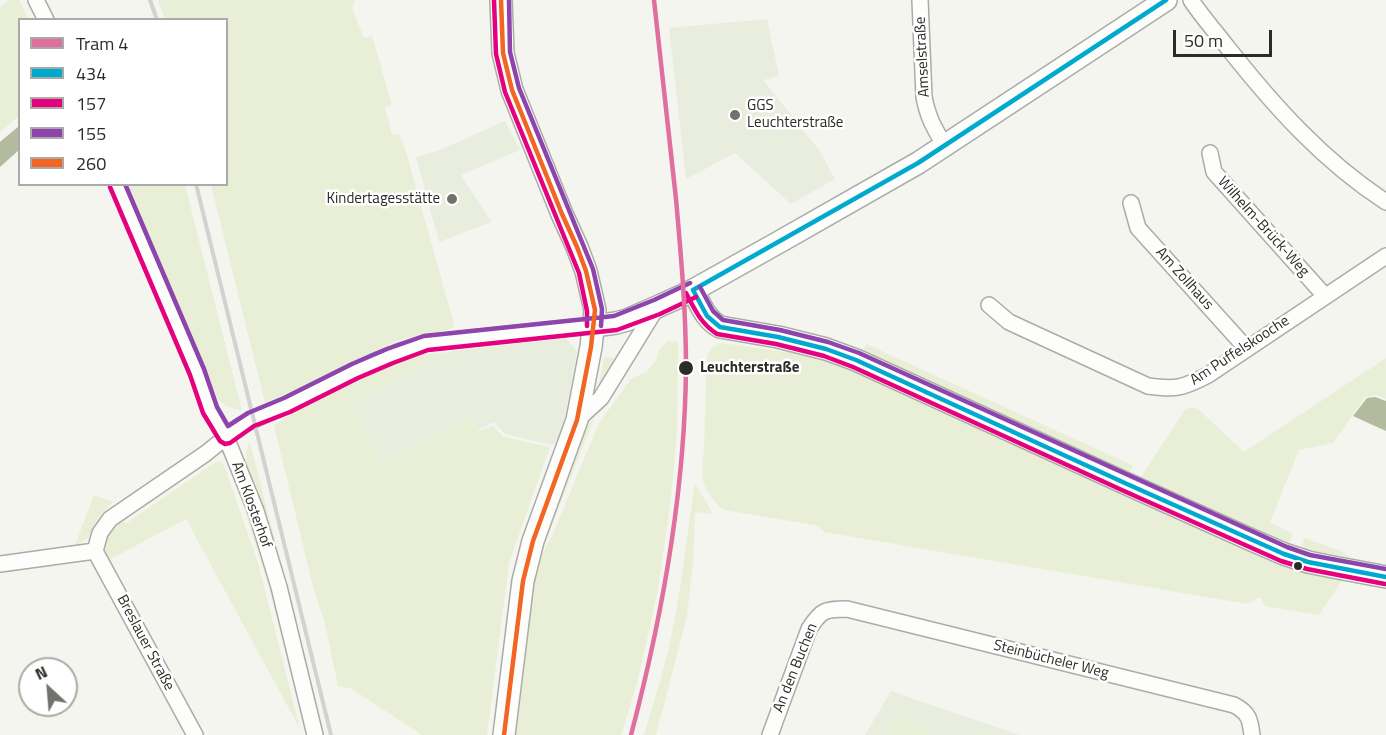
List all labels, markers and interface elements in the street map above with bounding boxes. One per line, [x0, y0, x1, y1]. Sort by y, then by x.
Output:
street label: Amselstraße [912, 16, 934, 98]
legend [18, 18, 228, 186]
scale bar [1176, 18, 1275, 56]
text: 50 m [1184, 27, 1223, 54]
text: Tram 4 [76, 30, 128, 57]
text: 434 [76, 60, 106, 87]
text: 157 [76, 90, 106, 117]
place label: GGS Leuchterstraße [747, 97, 843, 132]
marker: GGS Leuchterstraße [728, 108, 742, 122]
text: 155 [76, 120, 106, 147]
text: 260 [76, 150, 106, 177]
street label: Wilhelm-Brück-Weg [1213, 173, 1313, 281]
place label: Kindertagesstätte [327, 190, 440, 208]
marker: Kindertagesstätte [445, 192, 459, 206]
street label: Am Zollhaus [1151, 244, 1217, 314]
street label: Am Puffelskooche [1187, 312, 1293, 390]
marker: Leuchterstraße [677, 359, 695, 377]
place label: Leuchterstraße [700, 359, 799, 377]
street label: Am Klosterhof [227, 459, 275, 551]
unlabelled marker [1292, 560, 1304, 572]
street label: Breslauer Straße [112, 592, 178, 694]
street label: An den Buchen [770, 621, 822, 715]
street label: Steinbücheler Weg [992, 637, 1110, 683]
north arrow [18, 657, 78, 717]
text: N [31, 659, 51, 686]

